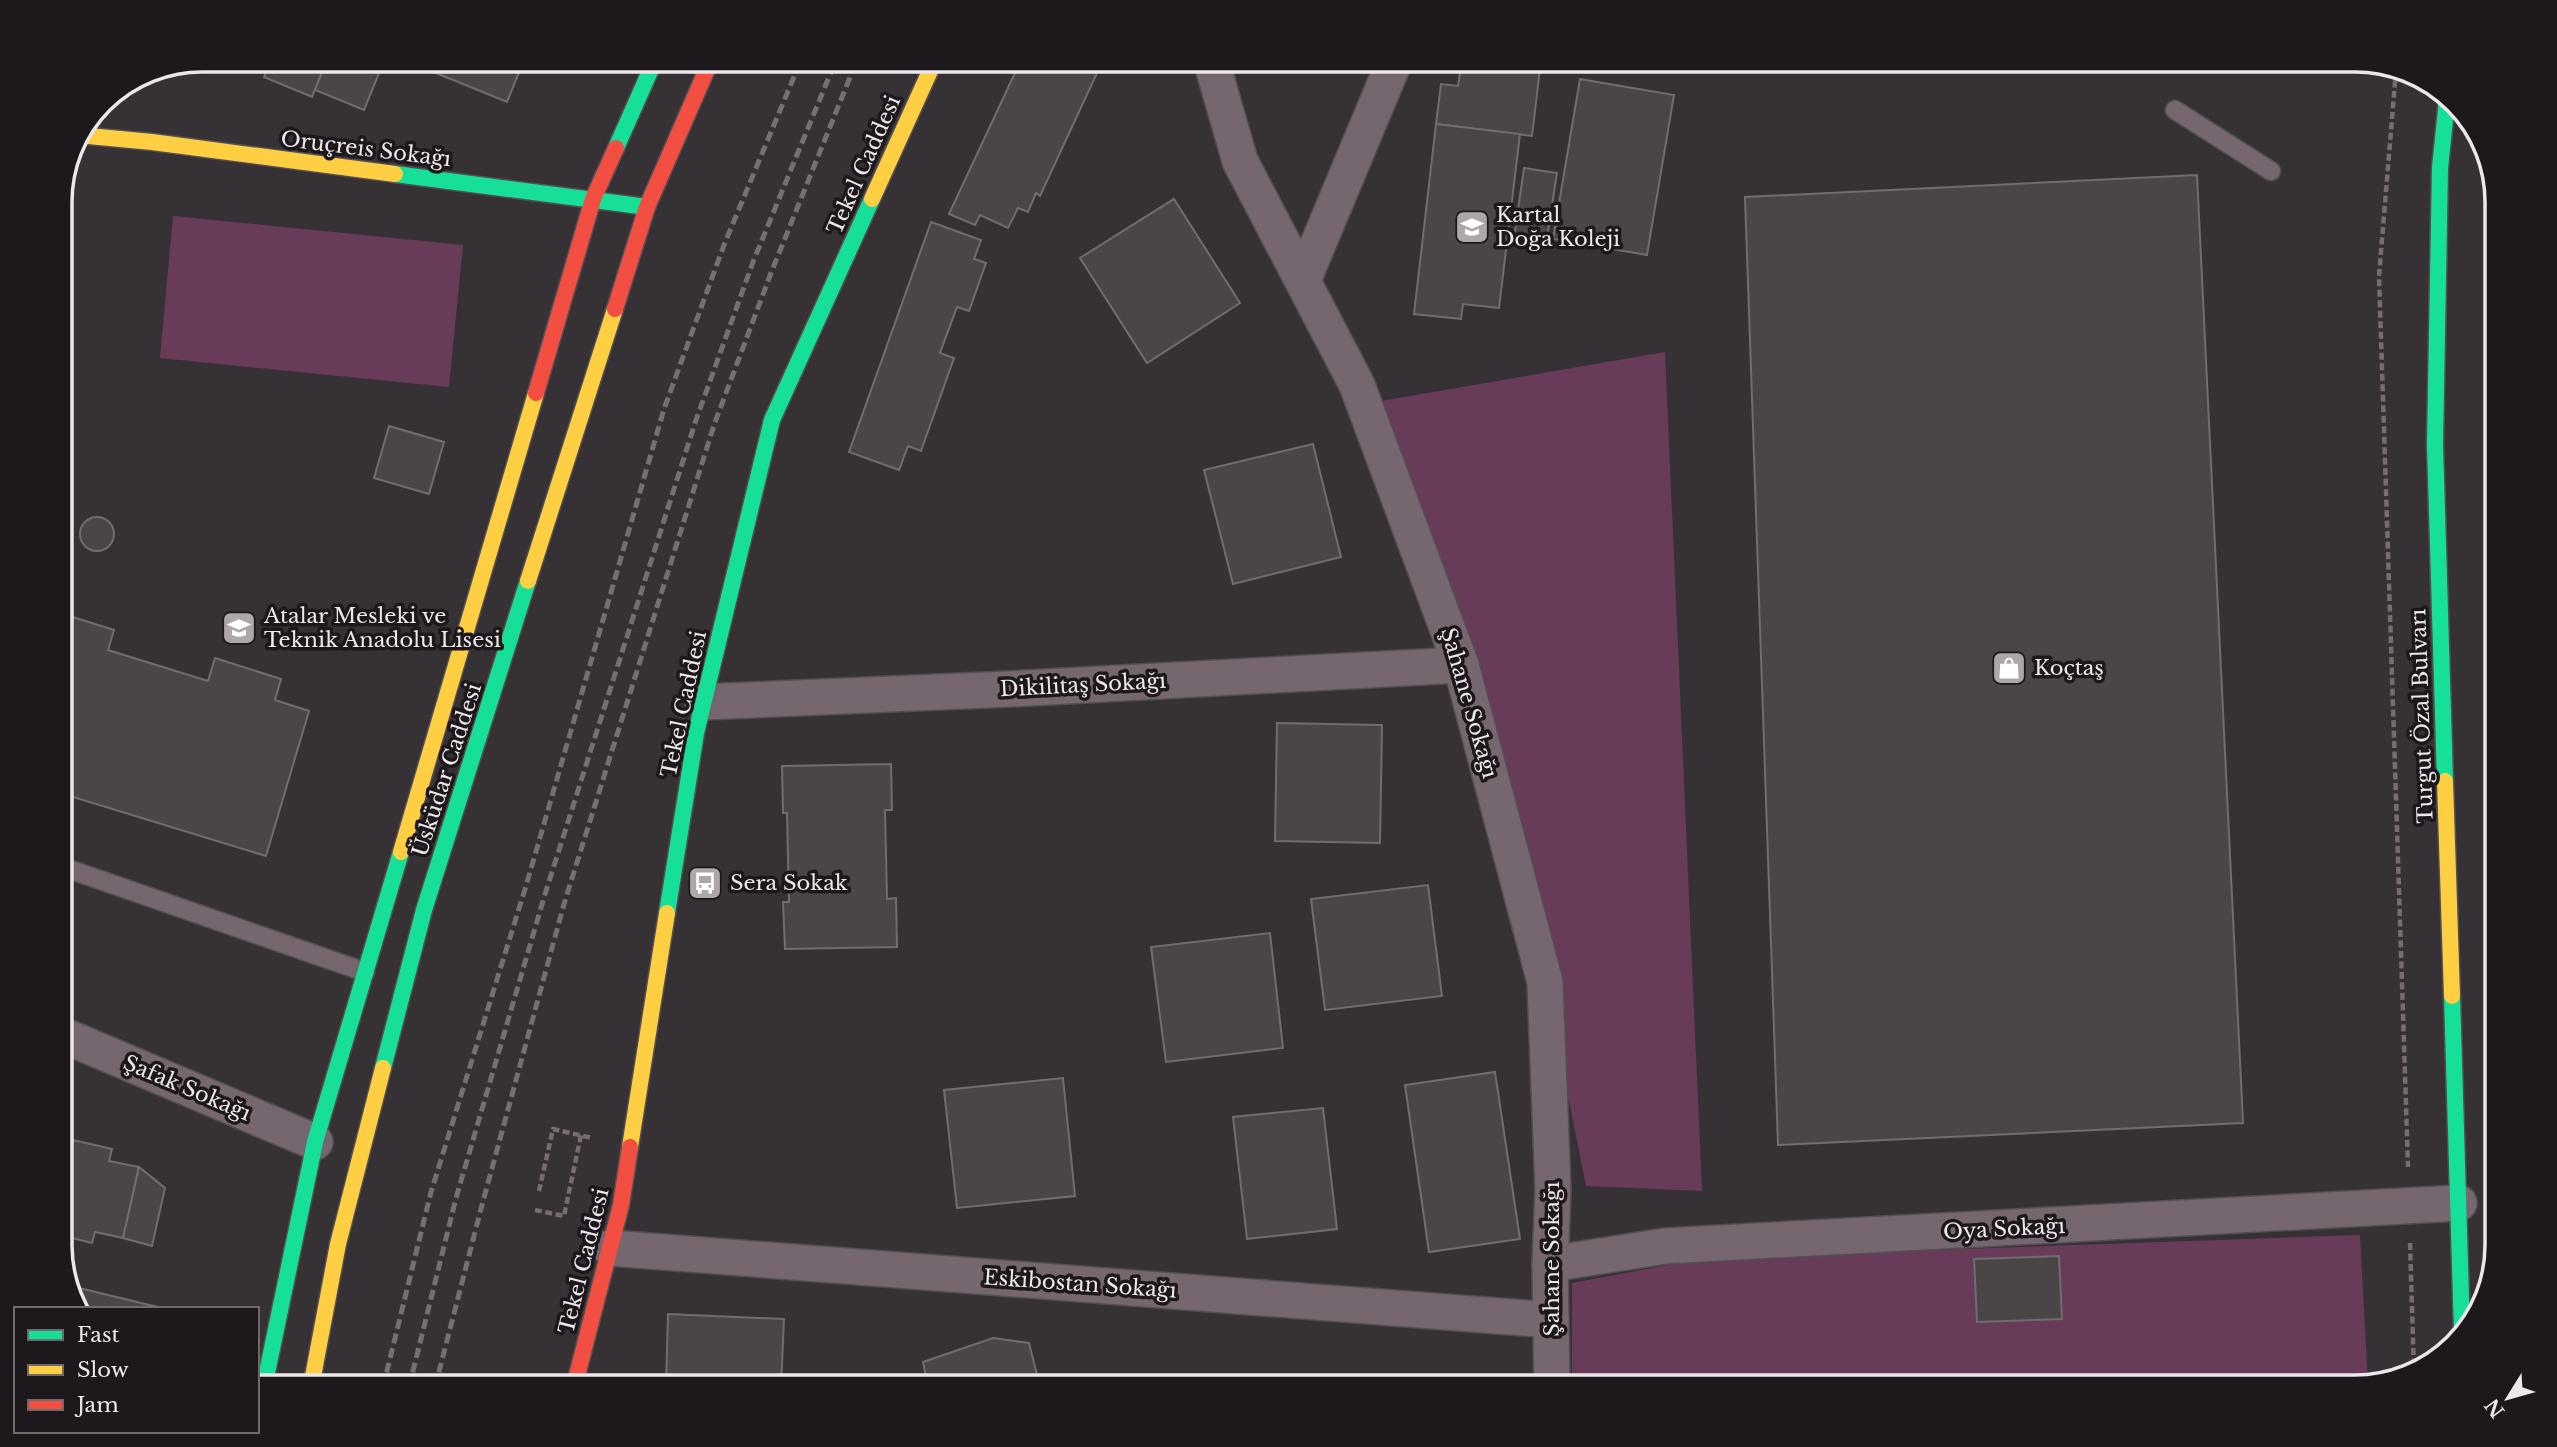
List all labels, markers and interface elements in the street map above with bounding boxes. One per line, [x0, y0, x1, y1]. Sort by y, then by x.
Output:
street label: Tekel Caddesi [822, 92, 906, 238]
street label: Oruçreis Sokağı [279, 126, 453, 172]
place label: Kartal Doğa Koleji [1496, 202, 1620, 252]
school or university icon: Kartal Doğa Koleji [1453, 208, 1491, 246]
place label: Atalar Mesleki ve Teknik Anadolu Lisesi [263, 603, 501, 653]
street label: Turgut Özal Bulvarı [2405, 608, 2439, 824]
school or university icon: Atalar Mesleki ve Teknik Anadolu Lisesi [220, 609, 258, 647]
street label: Şahane Sokağı [1435, 625, 1503, 781]
street label: Tekel Caddesi [656, 628, 712, 780]
shop icon: Koçtaş [1990, 649, 2028, 687]
place label: Koçtaş [2034, 655, 2104, 681]
street label: Dikilitaş Sokağı [999, 668, 1167, 702]
street label: Üsküdar Caddesi [407, 680, 487, 860]
bus stop icon: Sera Sokak [686, 864, 724, 902]
place label: Sera Sokak [730, 870, 848, 896]
street label: Şafak Sokağı [119, 1050, 255, 1126]
street label: Şahane Sokağı [1539, 1181, 1565, 1337]
street label: Tekel Caddesi [553, 1185, 615, 1337]
street label: Oya Sokağı [1942, 1213, 2066, 1245]
street label: Eskibostan Sokağı [983, 1264, 1177, 1304]
legend [14, 1307, 259, 1433]
text: Fast [77, 1322, 119, 1348]
text: Slow [77, 1357, 129, 1383]
north arrow [2473, 1363, 2543, 1433]
text: Jam [74, 1392, 119, 1418]
text: N [2480, 1394, 2509, 1422]

